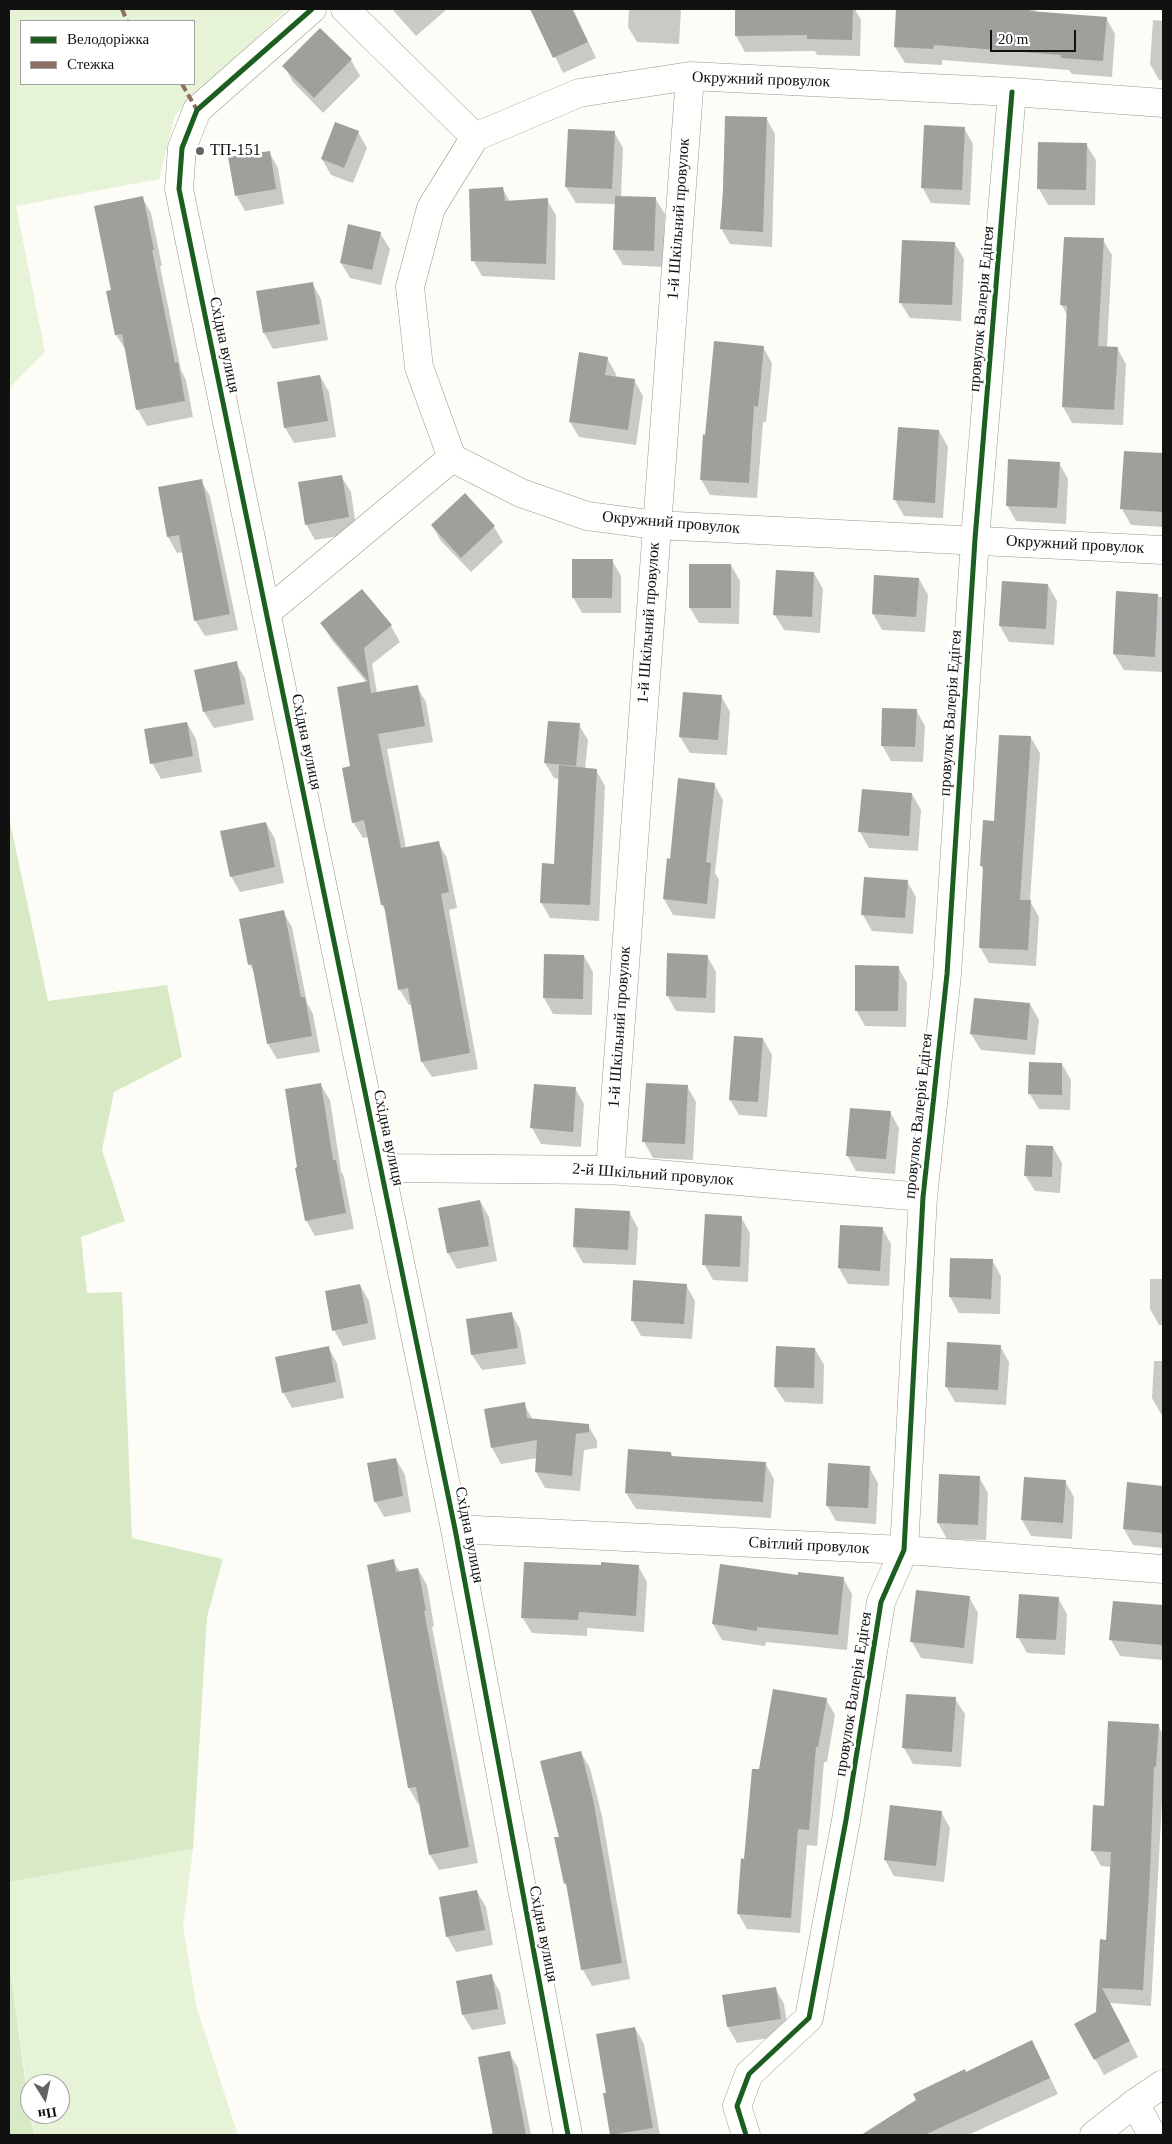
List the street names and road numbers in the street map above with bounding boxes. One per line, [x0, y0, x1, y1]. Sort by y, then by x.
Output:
street label: Окружний провулок [692, 68, 830, 92]
street label: 1-й Шкільний провулок [664, 138, 694, 300]
street label: провулок Валерія Едігея [965, 225, 999, 393]
street label: Східна вулиця [204, 295, 244, 395]
street label: Окружний провулок [601, 507, 741, 539]
street label: Окружний провулок [1005, 532, 1145, 558]
street label: 1-й Шкільний провулок [634, 542, 664, 704]
street label: провулок Валерія Едігея [936, 629, 966, 797]
street label: Східна вулиця [286, 692, 326, 792]
street label: 1-й Шкільний провулок [605, 946, 635, 1108]
street label: провулок Валерія Едігея [901, 1032, 937, 1200]
street label: Східна вулиця [368, 1088, 408, 1188]
street label: 2-й Шкільний провулок [572, 1160, 734, 1190]
street label: Східна вулиця [450, 1485, 488, 1585]
street label: Світлий провулок [748, 1533, 870, 1559]
street label: провулок Валерія Едігея [831, 1610, 877, 1778]
street label: Східна вулиця [524, 1884, 562, 1984]

